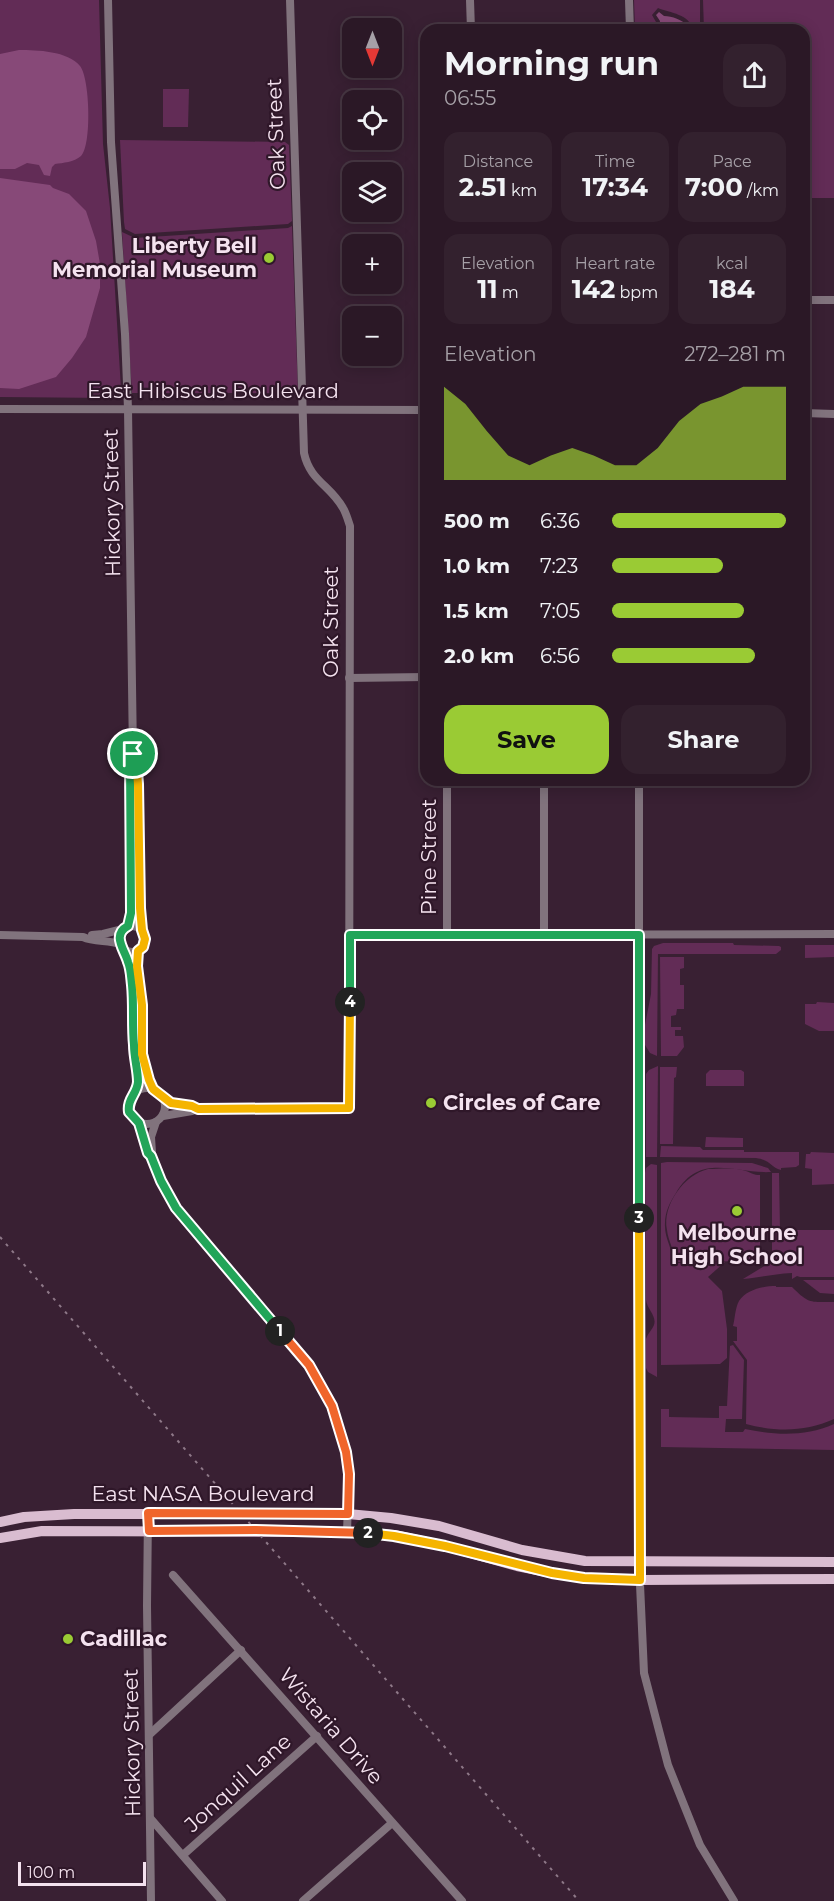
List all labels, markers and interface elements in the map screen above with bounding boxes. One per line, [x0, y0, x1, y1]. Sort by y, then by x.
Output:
north arrow [342, 18, 402, 78]
map controls [342, 18, 402, 366]
text: Morning run [444, 43, 659, 83]
button: share [723, 44, 786, 107]
street label: Oak Street [261, 78, 290, 190]
text: 06:55 [444, 86, 496, 110]
button: locate [342, 90, 402, 150]
text: Distance [463, 152, 533, 171]
text: Time [595, 152, 635, 171]
text: Pace [712, 152, 752, 171]
button: layers [342, 162, 402, 222]
text: 2.51 [459, 171, 507, 203]
text: 17:34 [582, 171, 648, 203]
text: 7:00 [685, 171, 743, 203]
text: km [507, 181, 537, 200]
text: /km [743, 181, 779, 200]
place label: Liberty Bell Memorial Museum [52, 233, 257, 282]
button: + [342, 234, 402, 294]
marker: Liberty Bell Memorial Museum [262, 251, 276, 265]
text: Elevation [461, 254, 535, 273]
text: Heart rate [575, 254, 655, 273]
text: kcal [716, 254, 748, 273]
text: 11 [477, 273, 498, 305]
text: 142 [572, 273, 615, 305]
text: 184 [709, 273, 755, 305]
text: m [498, 283, 519, 302]
text: bpm [615, 283, 658, 302]
button: − [342, 306, 402, 366]
text: Elevation [444, 342, 536, 366]
text: 272–281 m [684, 342, 786, 366]
street label: East Hibiscus Boulevard [87, 378, 339, 403]
street label: Hickory Street [98, 429, 125, 577]
text: 500 m [444, 509, 510, 533]
text: 6:36 [540, 509, 580, 533]
text: 1.0 km [444, 554, 510, 578]
text: 7:23 [540, 554, 578, 578]
street label: Oak Street [318, 566, 343, 678]
text: 1.5 km [444, 599, 509, 623]
text: 7:05 [540, 599, 580, 623]
text: 2.0 km [444, 644, 514, 668]
text: 6:56 [540, 644, 580, 668]
button: Save [444, 705, 609, 774]
button: Share [621, 705, 786, 774]
pin [107, 728, 158, 779]
icon: arrive [116, 737, 149, 770]
street label: Pine Street [416, 799, 441, 915]
pin: 4 [335, 987, 365, 1017]
text: 4 [344, 992, 356, 1011]
place label: Circles of Care [443, 1090, 600, 1115]
marker: Circles of Care [424, 1096, 438, 1110]
pin: 3 [624, 1203, 654, 1233]
marker: Melbourne High School [730, 1204, 744, 1218]
text: 3 [634, 1208, 644, 1227]
place label: Melbourne High School [671, 1220, 803, 1269]
pin: 1 [265, 1316, 295, 1346]
text: 1 [277, 1321, 283, 1340]
street label: East NASA Boulevard [91, 1481, 315, 1506]
pin: 2 [353, 1518, 383, 1548]
text: 2 [363, 1523, 373, 1542]
place label: Cadillac [80, 1626, 168, 1651]
marker: Cadillac [61, 1632, 75, 1646]
street label: Wistaria Drive [274, 1662, 389, 1789]
street label: Hickory Street [118, 1669, 145, 1817]
street label: Jonquil Lane [179, 1728, 296, 1838]
scale bar [18, 1859, 146, 1886]
text: 100 m [27, 1863, 75, 1882]

